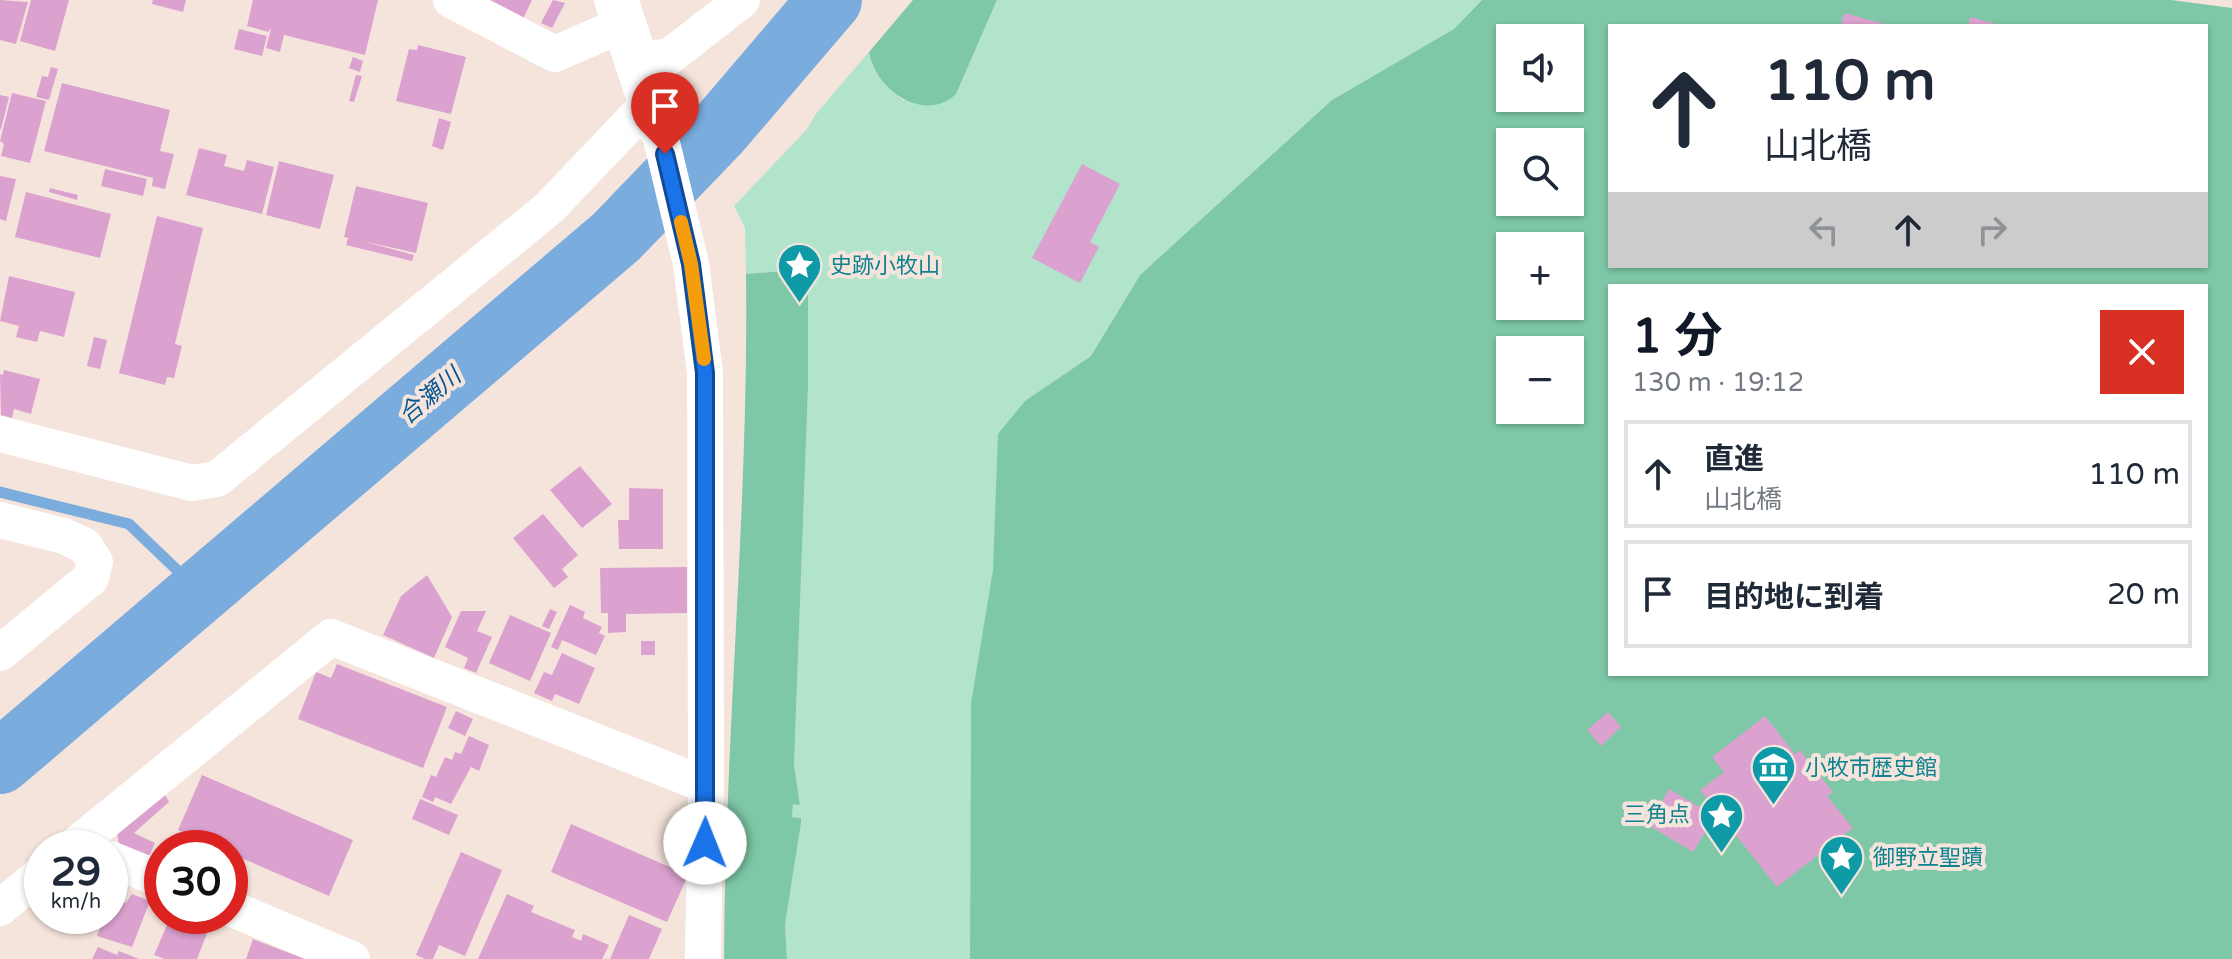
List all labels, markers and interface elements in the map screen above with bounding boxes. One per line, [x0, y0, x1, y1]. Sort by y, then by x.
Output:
map controls [1496, 24, 1584, 424]
button: sound [1496, 24, 1584, 112]
text: 110 m [1764, 48, 1935, 115]
icon: ahead [1632, 56, 1736, 160]
pin [631, 72, 699, 154]
icon: arrive [643, 84, 687, 128]
text: 山北橋 [1764, 125, 1872, 168]
button: search [1496, 128, 1584, 216]
icon: left [1802, 208, 1846, 252]
icon: ahead [1886, 208, 1930, 252]
icon: right [1970, 208, 2014, 252]
button: + [1496, 232, 1584, 320]
place icon: 史跡小牧山 [775, 242, 823, 305]
place label: 史跡小牧山 [830, 253, 940, 279]
text: 1 分 [1632, 308, 1723, 366]
button: close [2100, 310, 2184, 394]
button: − [1496, 336, 1584, 424]
water label: 合瀬川 [393, 360, 469, 430]
text: 130 m · 19:12 [1632, 367, 1804, 398]
text: 直進 [1704, 441, 1764, 478]
icon: ahead [1636, 452, 1680, 496]
text: 110 m [2088, 456, 2180, 493]
text: 山北橋 [1704, 484, 1782, 515]
icon: arrive [1636, 572, 1680, 616]
text: 20 m [2107, 576, 2180, 613]
text: 目的地に到着 [1704, 579, 1884, 616]
museum icon: 小牧市歴史館 [1750, 744, 1798, 807]
place label: 小牧市歴史館 [1805, 755, 1937, 781]
place icon: 三角点 [1697, 791, 1745, 854]
position arrow [663, 801, 747, 885]
place label: 三角点 [1624, 802, 1690, 828]
speed limit sign: 30 [144, 830, 248, 934]
place icon: 御野立聖蹟 [1818, 834, 1866, 897]
place label: 御野立聖蹟 [1873, 845, 1983, 871]
text: 29 [51, 848, 101, 896]
text: km/h [51, 890, 101, 914]

